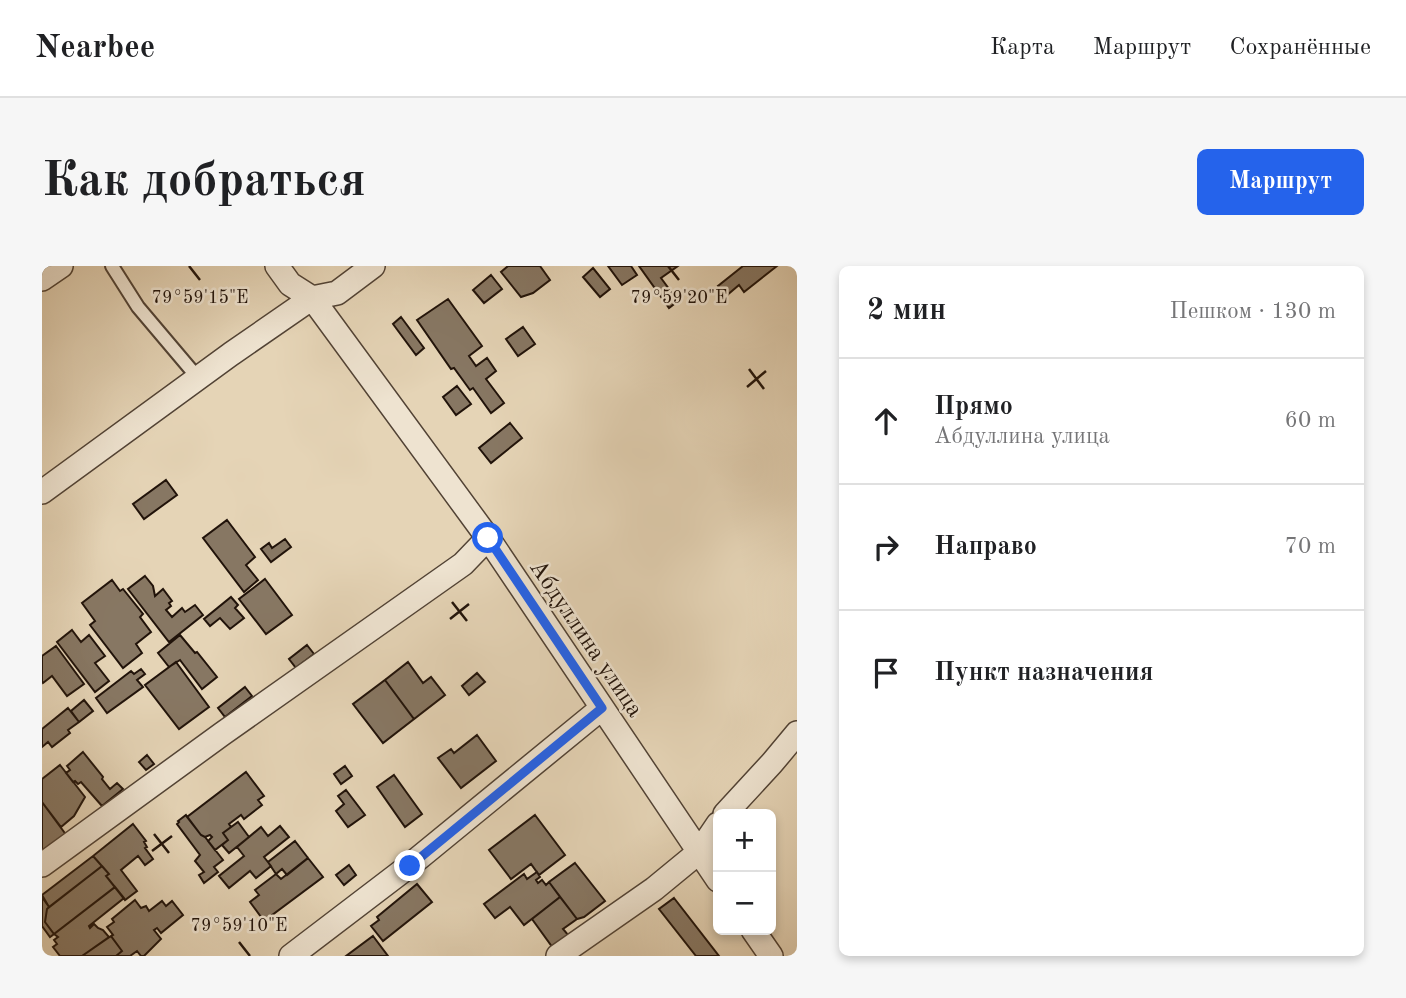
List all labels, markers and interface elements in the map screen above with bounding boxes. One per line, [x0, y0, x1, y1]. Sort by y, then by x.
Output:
text: Nearbee [35, 32, 155, 65]
text: Карта [990, 36, 1055, 60]
text: Маршрут [1093, 36, 1191, 60]
text: Сохранённые [1229, 36, 1371, 60]
button: Маршрут [1197, 149, 1364, 215]
text: Как добраться [42, 158, 366, 207]
text: 79°59'15"E [152, 289, 248, 307]
text: 79°59'20"E [631, 289, 727, 307]
text: 2 мин [867, 296, 946, 326]
text: Пешком · 130 m [1170, 300, 1336, 323]
text: Прямо [934, 394, 1013, 420]
icon: ahead [867, 402, 905, 440]
text: 60 m [1285, 409, 1336, 432]
text: Абдуллина улица [934, 425, 1110, 448]
route start [472, 522, 503, 553]
icon: right [867, 528, 905, 566]
text: Направо [934, 534, 1037, 560]
text: 70 m [1285, 535, 1336, 558]
street label: Абдуллина улица [524, 556, 647, 722]
icon: arrive [867, 654, 905, 692]
text: Пункт назначения [934, 660, 1153, 686]
map controls [713, 809, 776, 935]
button: + [713, 809, 776, 872]
route end [394, 850, 425, 881]
button: − [713, 872, 776, 935]
text: 79°59'10"E [191, 917, 287, 935]

